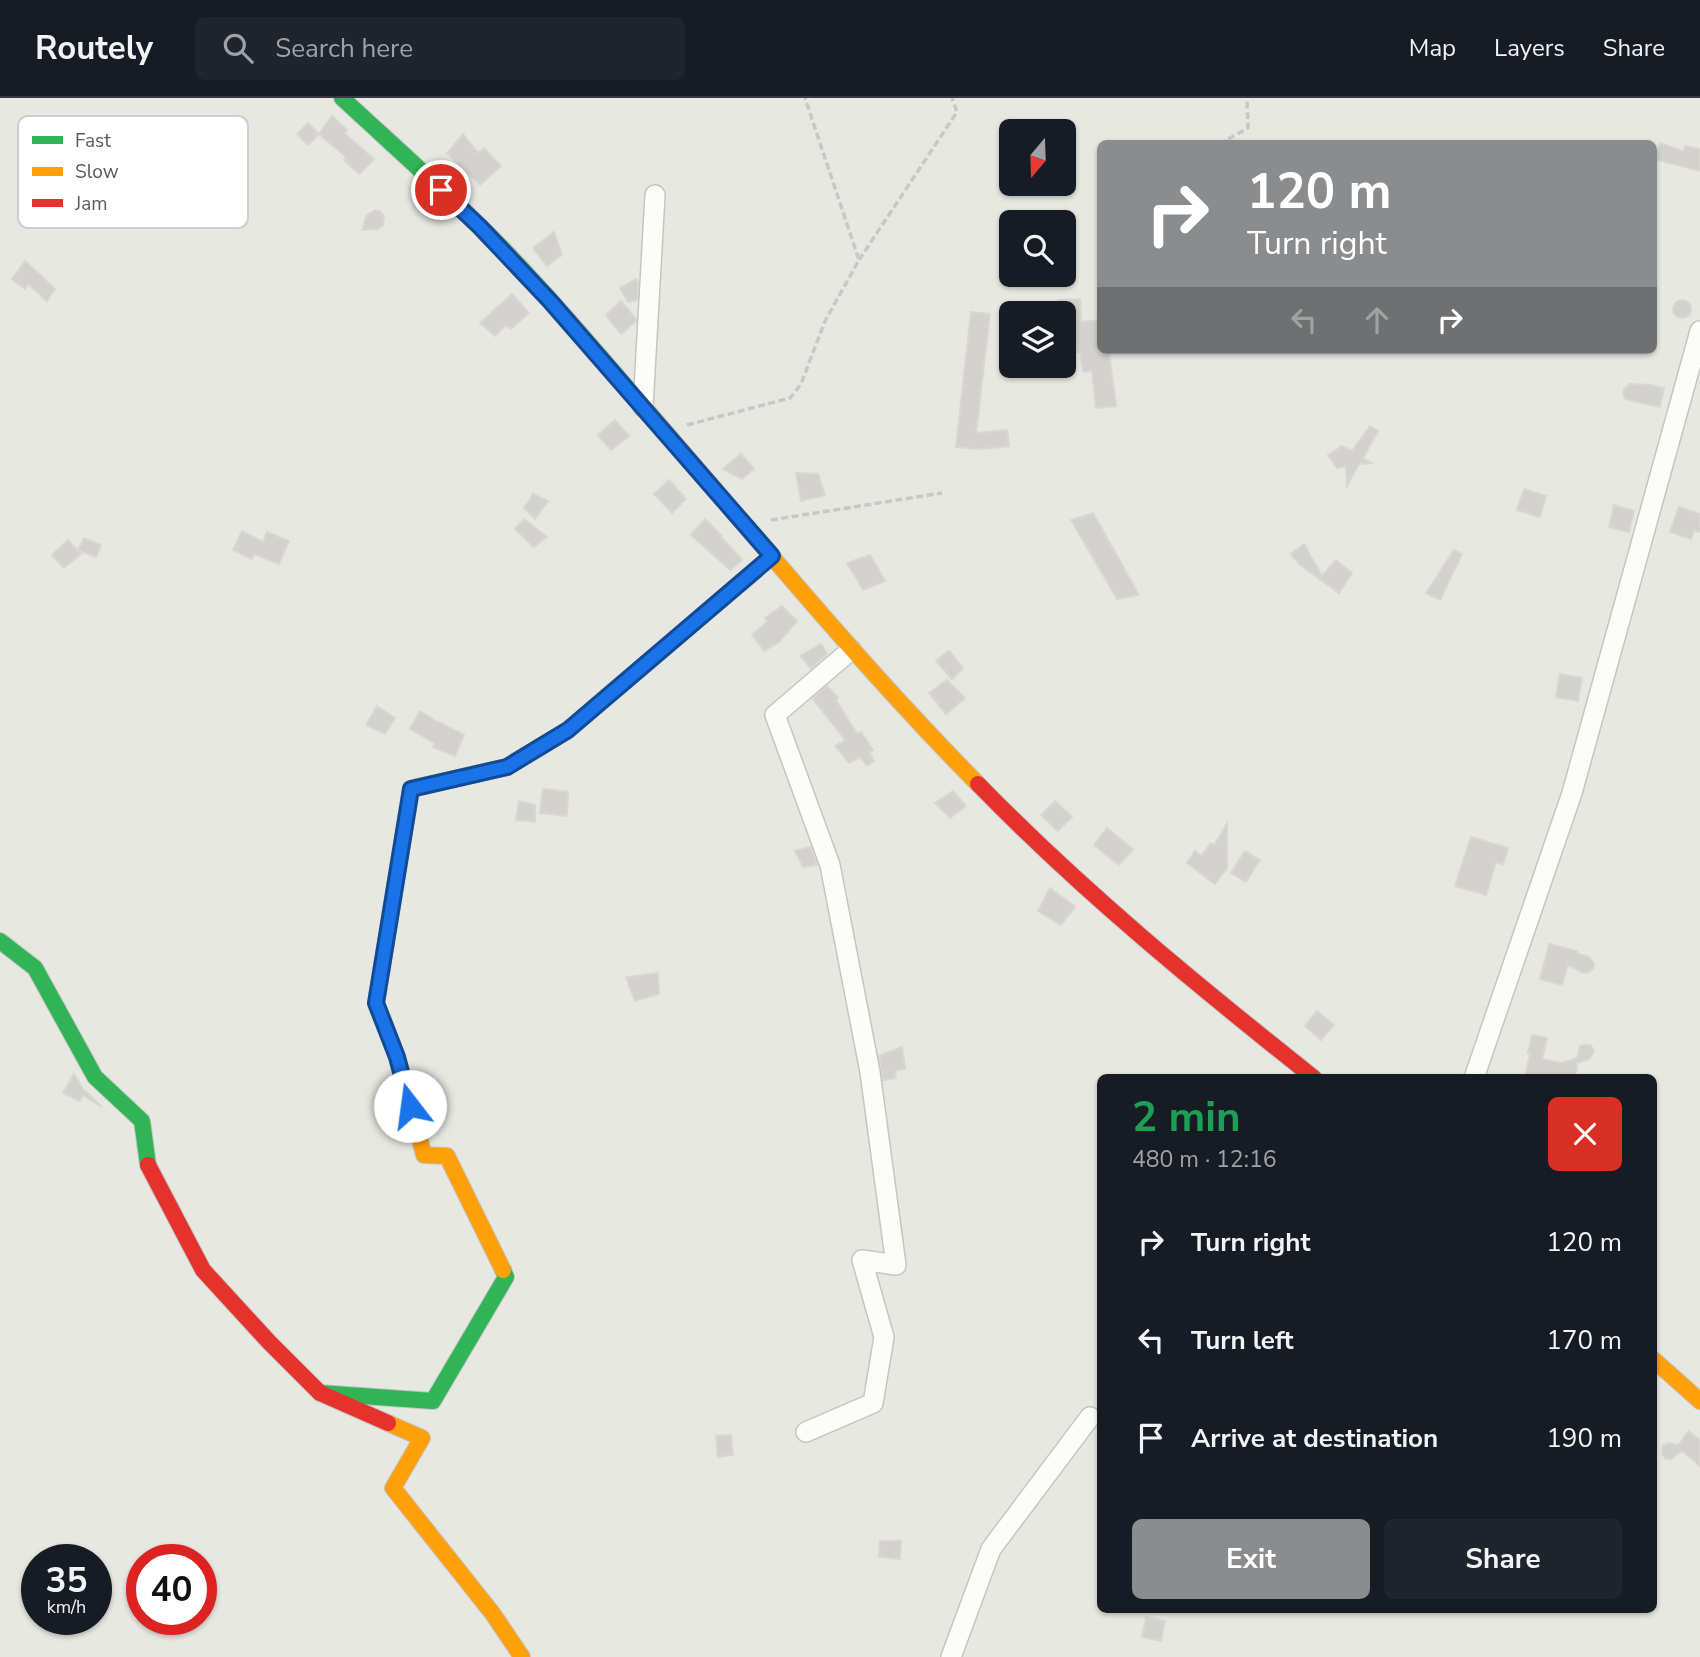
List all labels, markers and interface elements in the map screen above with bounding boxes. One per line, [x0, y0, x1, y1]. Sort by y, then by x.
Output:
search box [195, 17, 685, 80]
text: Routely [35, 26, 153, 71]
icon: search [219, 29, 257, 67]
text: Search here [275, 31, 413, 66]
text: Map [1409, 32, 1456, 64]
text: Layers [1494, 32, 1565, 64]
text: Share [1603, 32, 1665, 64]
legend [18, 116, 248, 228]
north arrow [999, 119, 1076, 196]
map controls [999, 119, 1076, 378]
text: Fast [75, 128, 111, 154]
text: 120 m [1247, 158, 1391, 225]
text: Slow [75, 159, 119, 185]
pin [411, 160, 471, 220]
icon: right [1132, 168, 1223, 259]
icon: arrive [422, 171, 460, 209]
text: Jam [74, 191, 108, 217]
button: search [999, 210, 1076, 287]
text: Turn right [1247, 222, 1387, 265]
button: layers [999, 301, 1076, 378]
icon: left [1285, 301, 1323, 339]
icon: ahead [1358, 301, 1396, 339]
icon: right [1431, 301, 1469, 339]
position arrow [373, 1069, 447, 1143]
text: 2 min [1132, 1089, 1241, 1146]
button: close [1548, 1097, 1622, 1171]
text: 480 m · 12:16 [1132, 1144, 1277, 1175]
icon: right [1132, 1223, 1170, 1261]
text: Turn right [1191, 1225, 1310, 1260]
text: 120 m [1546, 1225, 1622, 1260]
icon: left [1132, 1321, 1170, 1359]
text: Turn left [1191, 1323, 1294, 1358]
text: 170 m [1546, 1323, 1622, 1358]
icon: arrive [1132, 1419, 1170, 1457]
text: Arrive at destination [1191, 1421, 1438, 1456]
text: 190 m [1546, 1421, 1622, 1456]
button: Exit [1132, 1519, 1370, 1599]
button: Share [1384, 1519, 1622, 1599]
speed limit sign: 40 [126, 1544, 217, 1635]
text: 35 [45, 1557, 88, 1604]
text: km/h [47, 1595, 86, 1619]

